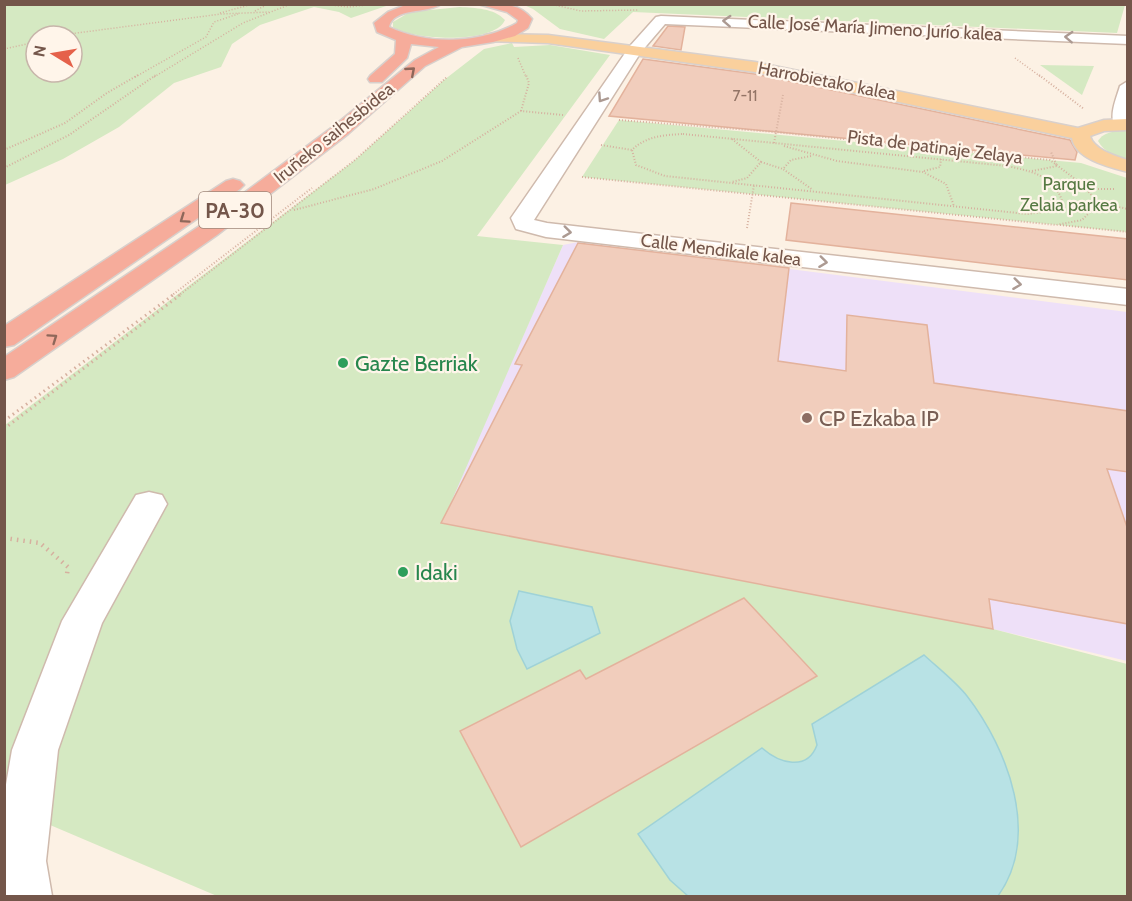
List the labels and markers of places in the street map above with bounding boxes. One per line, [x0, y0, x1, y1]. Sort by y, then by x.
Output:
place label: Gazte Berriak [355, 350, 478, 377]
marker: Gazte Berriak [336, 356, 350, 370]
place label: CP Ezkaba IP [819, 405, 939, 432]
marker: CP Ezkaba IP [800, 411, 814, 425]
place label: Idaki [415, 559, 458, 586]
marker: Idaki [396, 565, 410, 579]

